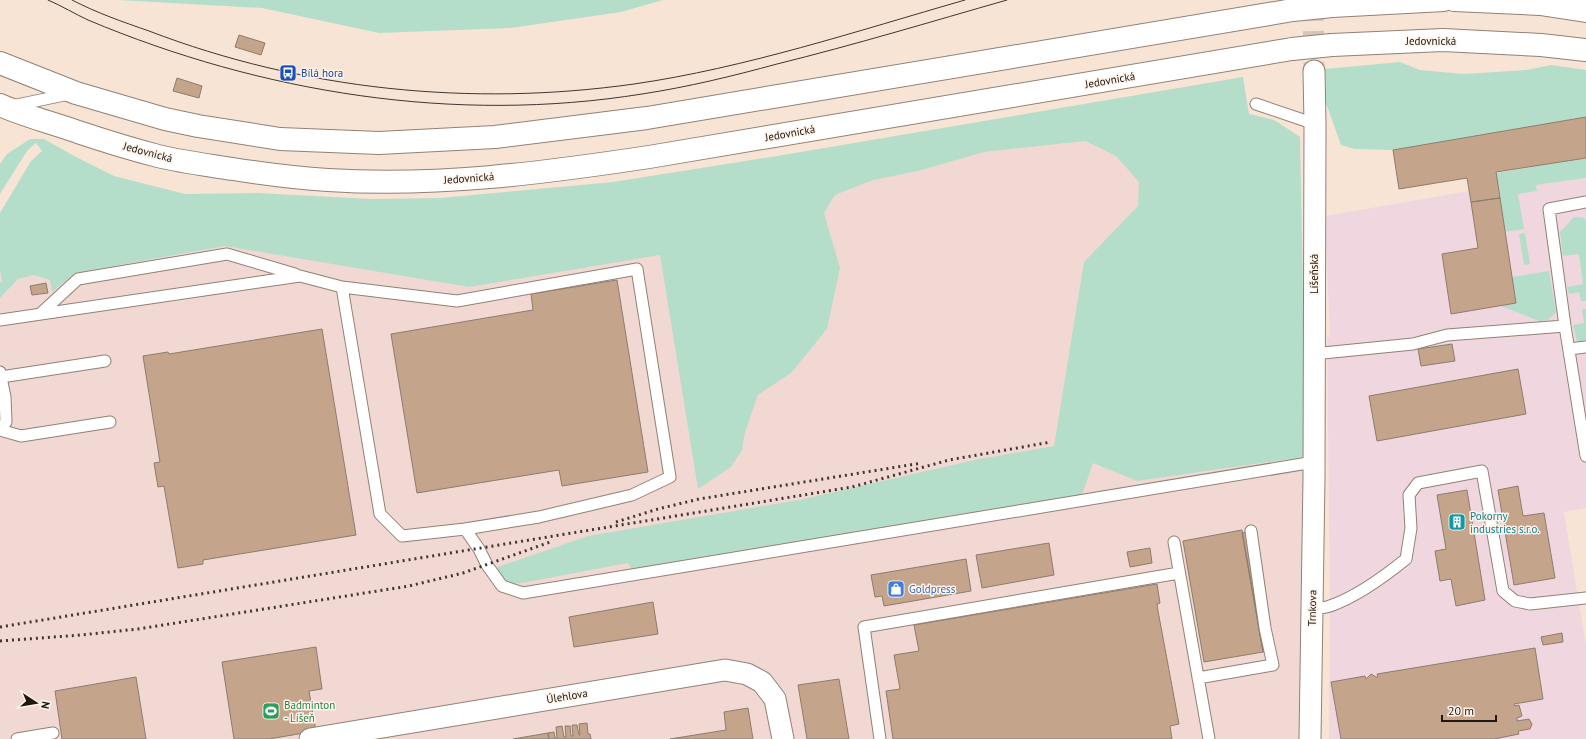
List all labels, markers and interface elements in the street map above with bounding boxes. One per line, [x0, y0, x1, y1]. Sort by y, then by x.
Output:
street label: Jedovnická [1405, 34, 1456, 48]
bus stop icon: Bílá hora [278, 63, 298, 83]
place label: Bílá hora [301, 66, 343, 80]
street label: Jedovnická [1083, 69, 1136, 91]
street label: Jedovnická [763, 122, 816, 144]
street label: Jedovnická [121, 138, 174, 165]
street label: Jedovnická [442, 169, 495, 187]
street label: Líšeňská [1307, 254, 1321, 294]
place label: Pokorny industries s.r.o. [1470, 509, 1540, 536]
building icon: Pokorny industries s.r.o. [1447, 512, 1467, 532]
shop icon: Goldpress [886, 579, 906, 599]
place label: Goldpress [909, 582, 956, 596]
street label: Trnkova [1305, 590, 1319, 626]
north arrow [16, 683, 56, 723]
street label: Úlehlova [545, 686, 589, 706]
scale bar [1442, 697, 1496, 723]
place label: Badminton - Líšeň [284, 698, 335, 725]
text: N [38, 700, 53, 710]
sports icon: Badminton - Líšeň [261, 701, 281, 721]
text: 20 m [1448, 703, 1474, 718]

